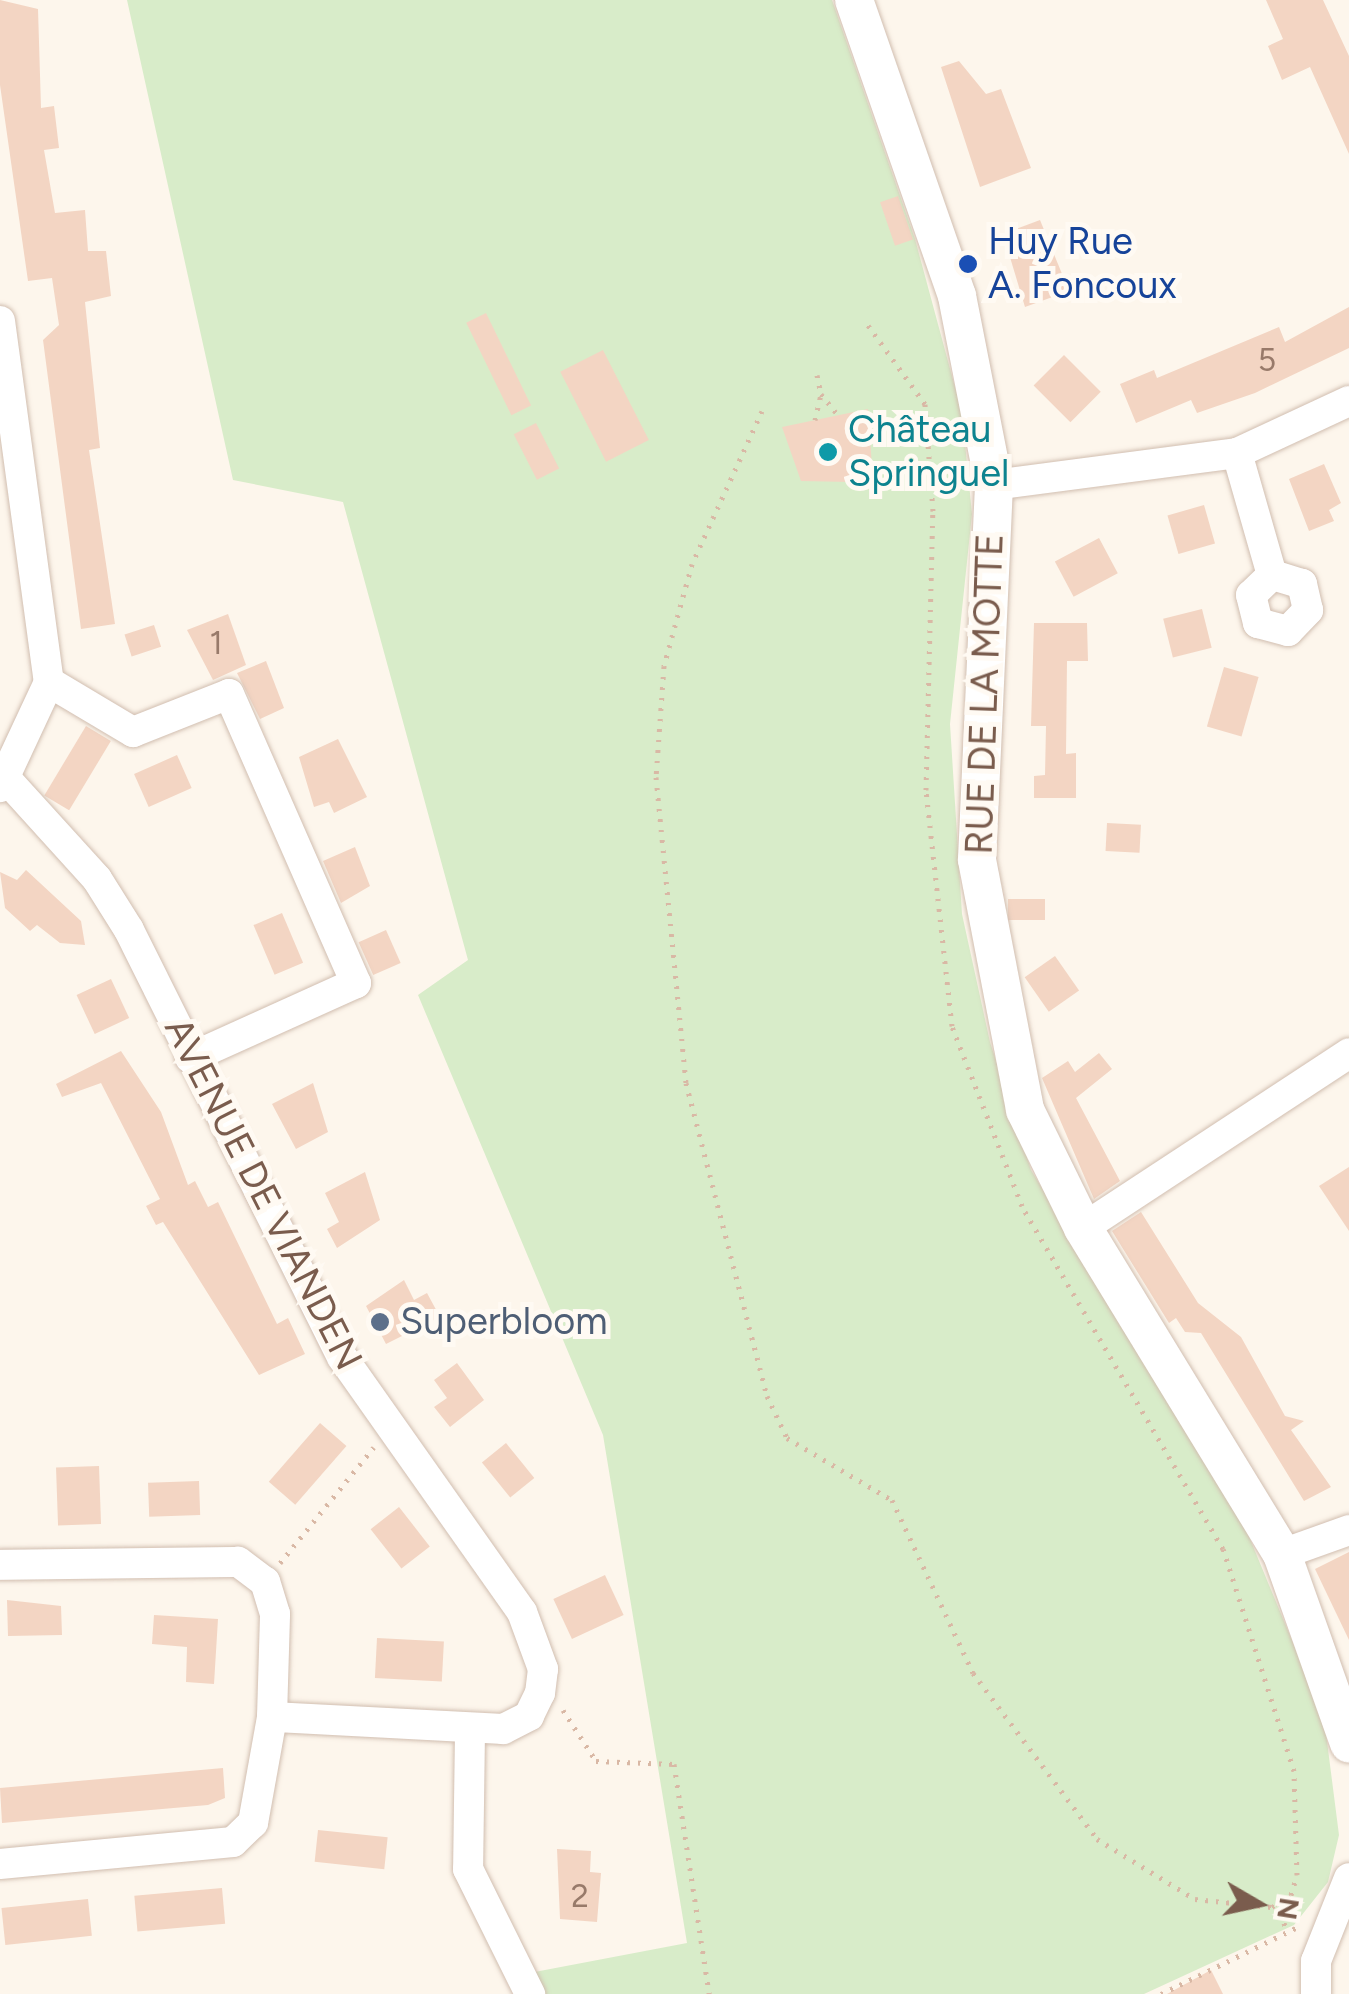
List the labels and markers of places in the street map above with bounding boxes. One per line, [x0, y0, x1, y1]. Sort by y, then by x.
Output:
place label: Huy Rue A. Foncoux [988, 219, 1177, 308]
marker: Huy Rue A. Foncoux [957, 253, 979, 275]
place label: Château Springuel [848, 407, 1009, 496]
marker: Château Springuel [817, 441, 839, 463]
place label: Superbloom [400, 1299, 608, 1345]
marker: Superbloom [369, 1311, 391, 1333]

